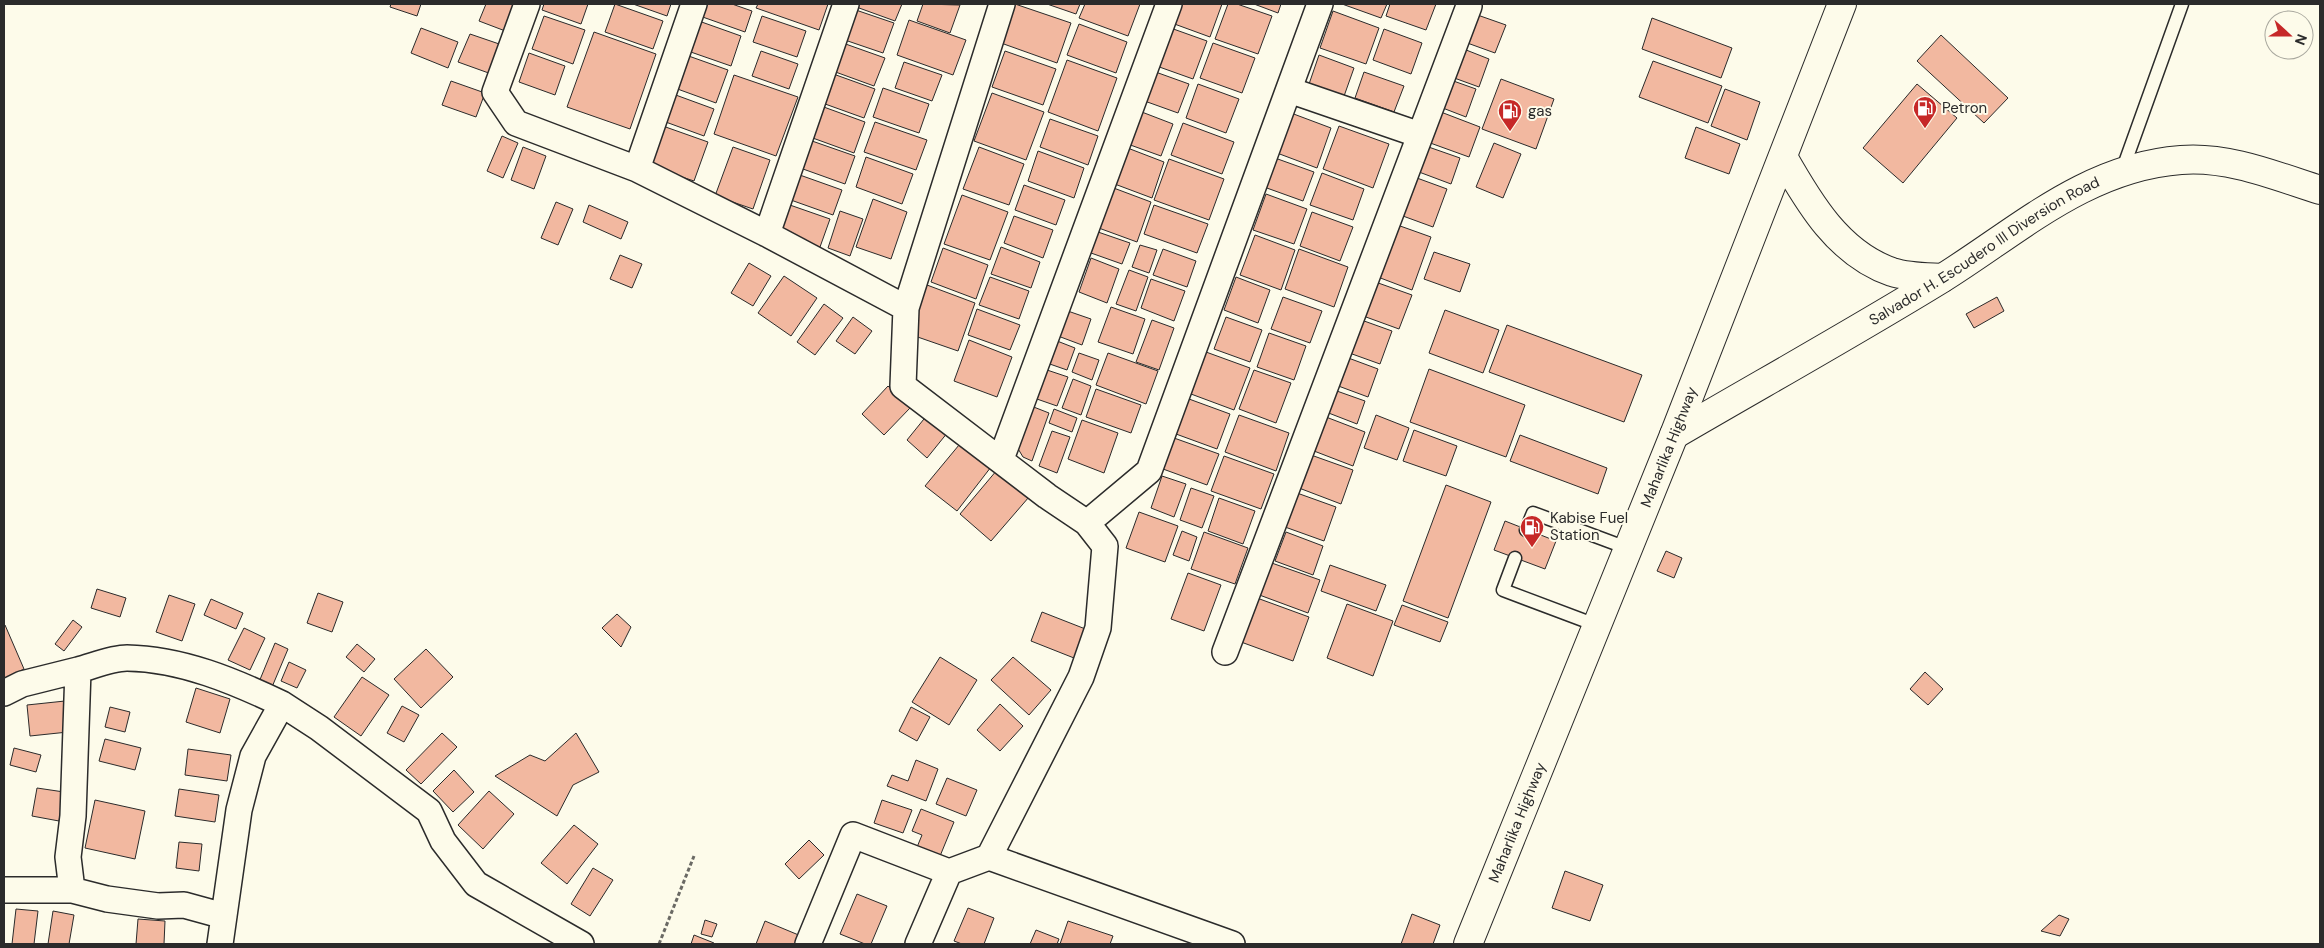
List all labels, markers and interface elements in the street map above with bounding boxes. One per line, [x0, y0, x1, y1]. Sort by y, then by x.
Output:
north arrow [2264, 10, 2314, 60]
text: N [2291, 32, 2311, 48]
fuel station icon: Petron [1912, 95, 1938, 129]
fuel station icon: gas [1497, 98, 1523, 132]
place label: Petron [1942, 98, 1987, 118]
place label: gas [1528, 101, 1552, 121]
street label: Salvador H. Escudero III Diversion Road [1865, 172, 2103, 330]
street label: Maharlika Highway [1636, 383, 1702, 510]
place label: Kabise Fuel Station [1550, 508, 1628, 545]
fuel station icon: Kabise Fuel Station [1519, 514, 1545, 548]
street label: Maharlika Highway [1484, 759, 1551, 886]

